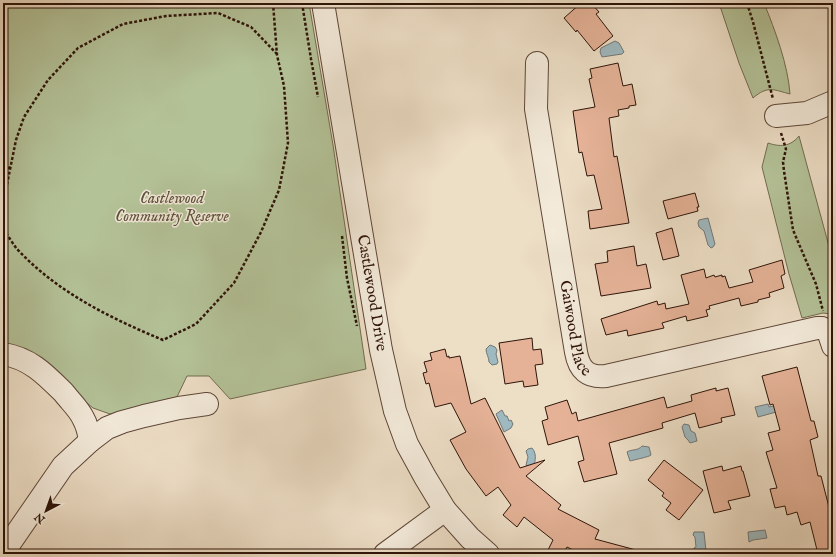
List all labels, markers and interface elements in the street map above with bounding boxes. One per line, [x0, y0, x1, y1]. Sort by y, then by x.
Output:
park label: Castlewood Community Reserve [115, 189, 230, 227]
street label: Castlewood Drive [352, 233, 391, 353]
street label: Gaiwood Place [554, 279, 595, 382]
north arrow [26, 491, 66, 531]
text: N [32, 509, 49, 527]

